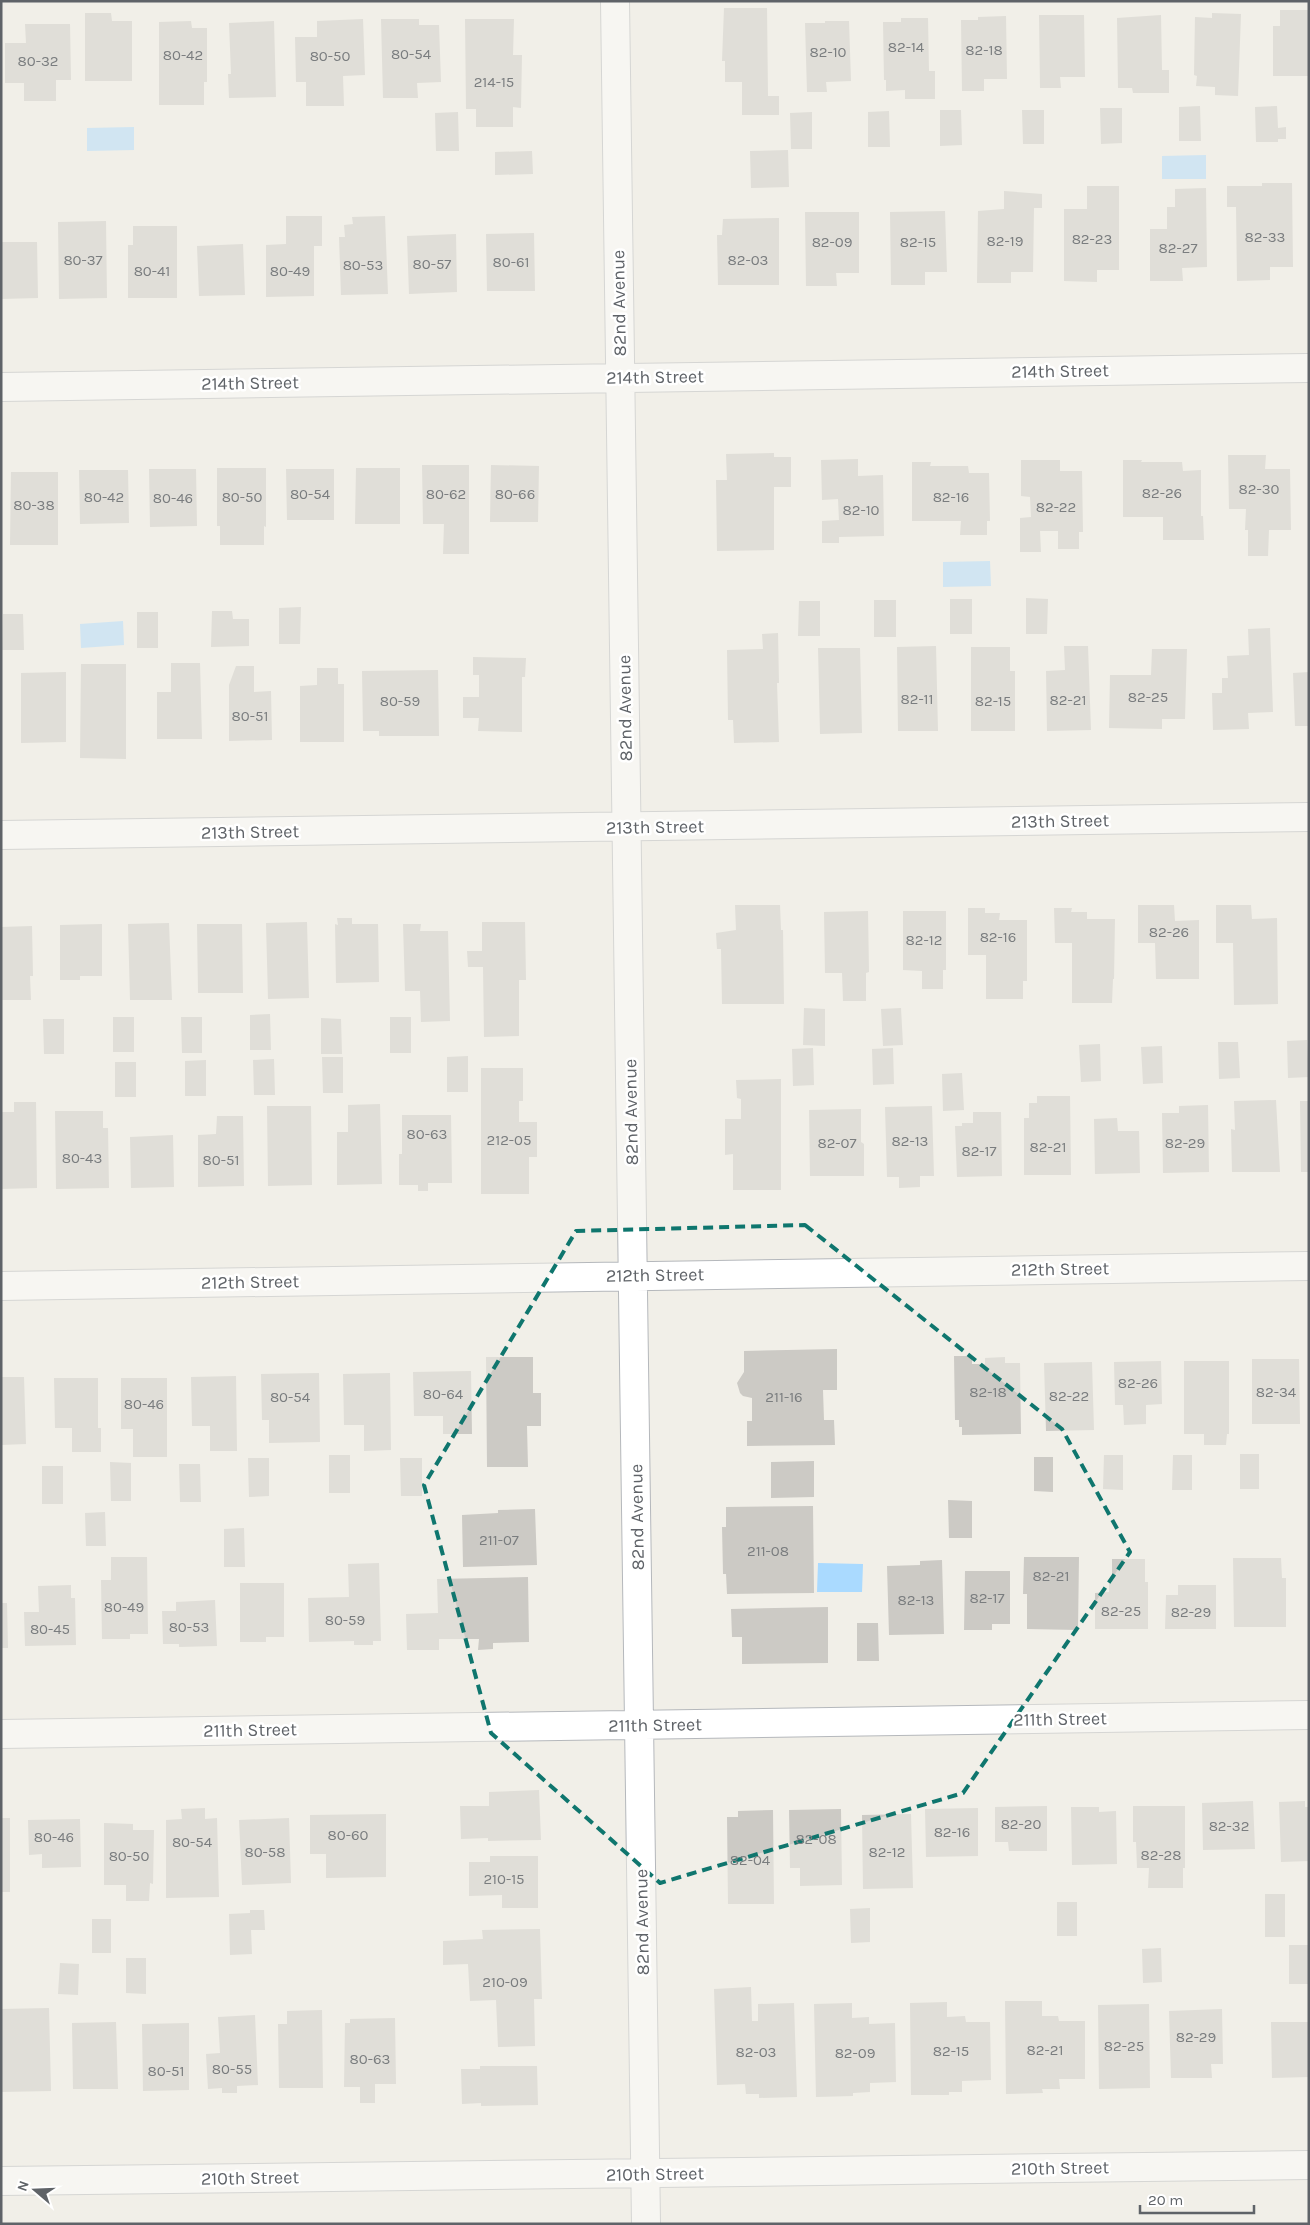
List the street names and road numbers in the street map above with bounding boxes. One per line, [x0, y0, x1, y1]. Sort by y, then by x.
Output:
street label: 82nd Avenue [607, 250, 631, 356]
street label: 214th Street [1011, 359, 1109, 383]
street label: 214th Street [606, 365, 704, 389]
street label: 214th Street [201, 371, 299, 395]
street label: 82nd Avenue [613, 655, 637, 761]
street label: 213th Street [1011, 809, 1110, 833]
street label: 213th Street [606, 815, 705, 839]
street label: 213th Street [201, 820, 300, 844]
street label: 82nd Avenue [619, 1059, 643, 1165]
street label: 212th Street [1011, 1257, 1109, 1281]
street label: 212th Street [606, 1263, 704, 1287]
street label: 212th Street [201, 1270, 299, 1294]
street label: 82nd Avenue [625, 1464, 649, 1570]
street label: 211th Street [1013, 1707, 1107, 1731]
street label: 211th Street [608, 1713, 702, 1737]
street label: 211th Street [203, 1718, 297, 1742]
street label: 82nd Avenue [630, 1869, 654, 1975]
street label: 210th Street [1011, 2156, 1110, 2180]
street label: 210th Street [606, 2162, 705, 2186]
street label: 210th Street [201, 2166, 300, 2190]

